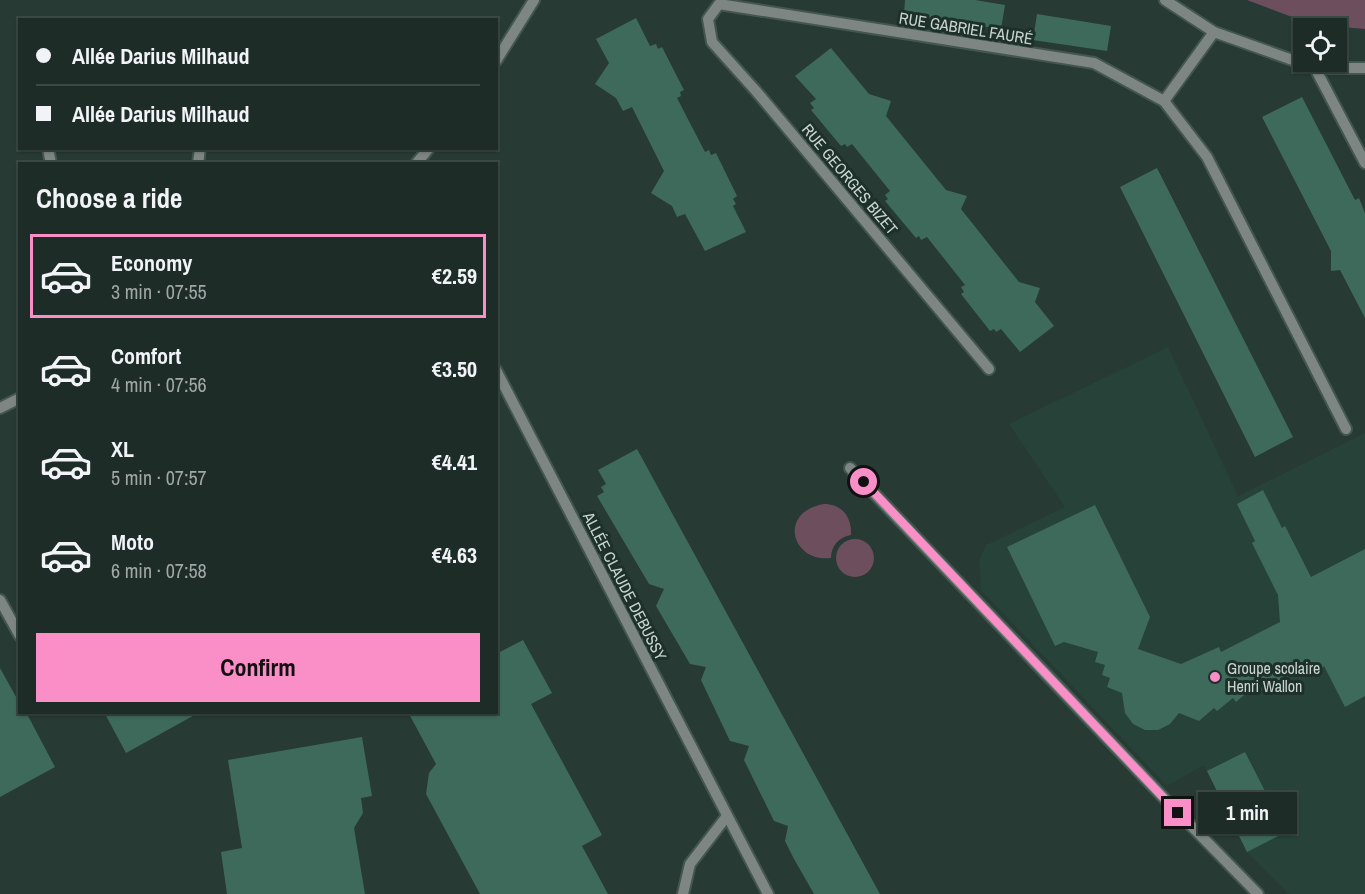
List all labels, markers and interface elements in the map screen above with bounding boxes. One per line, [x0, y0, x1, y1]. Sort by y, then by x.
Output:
street label: RUE GABRIEL FAURÉ [898, 7, 1034, 49]
map controls [1293, 18, 1347, 72]
button: locate [1293, 18, 1347, 72]
text: Allée Darius Milhaud [72, 41, 249, 71]
text: Allée Darius Milhaud [72, 99, 249, 129]
street label: RUE GEORGES BIZET [797, 119, 903, 239]
text: Choose a ride [36, 180, 182, 216]
text: Economy [111, 248, 192, 278]
icon: car [39, 249, 93, 303]
text: €2.59 [432, 261, 477, 291]
text: 3 min · 07:55 [111, 278, 207, 305]
text: Comfort [111, 341, 181, 371]
icon: car [39, 342, 93, 396]
text: €3.50 [432, 354, 477, 384]
text: 4 min · 07:56 [111, 371, 207, 398]
text: XL [111, 434, 134, 464]
icon: car [39, 435, 93, 489]
text: €4.41 [432, 447, 477, 477]
text: 5 min · 07:57 [111, 464, 207, 491]
route start [850, 468, 877, 495]
street label: ALLÉE CLAUDE DEBUSSY [577, 507, 672, 664]
text: Moto [111, 527, 154, 557]
icon: car [39, 528, 93, 582]
text: €4.63 [432, 540, 477, 570]
text: 6 min · 07:58 [111, 557, 207, 584]
button: Confirm [36, 633, 480, 702]
place label: Groupe scolaire Henri Wallon [1227, 657, 1320, 697]
marker: Groupe scolaire Henri Wallon [1208, 670, 1222, 684]
callout: 1 min [1199, 792, 1298, 834]
route end [1164, 799, 1191, 826]
text: 1 min [1226, 799, 1269, 826]

